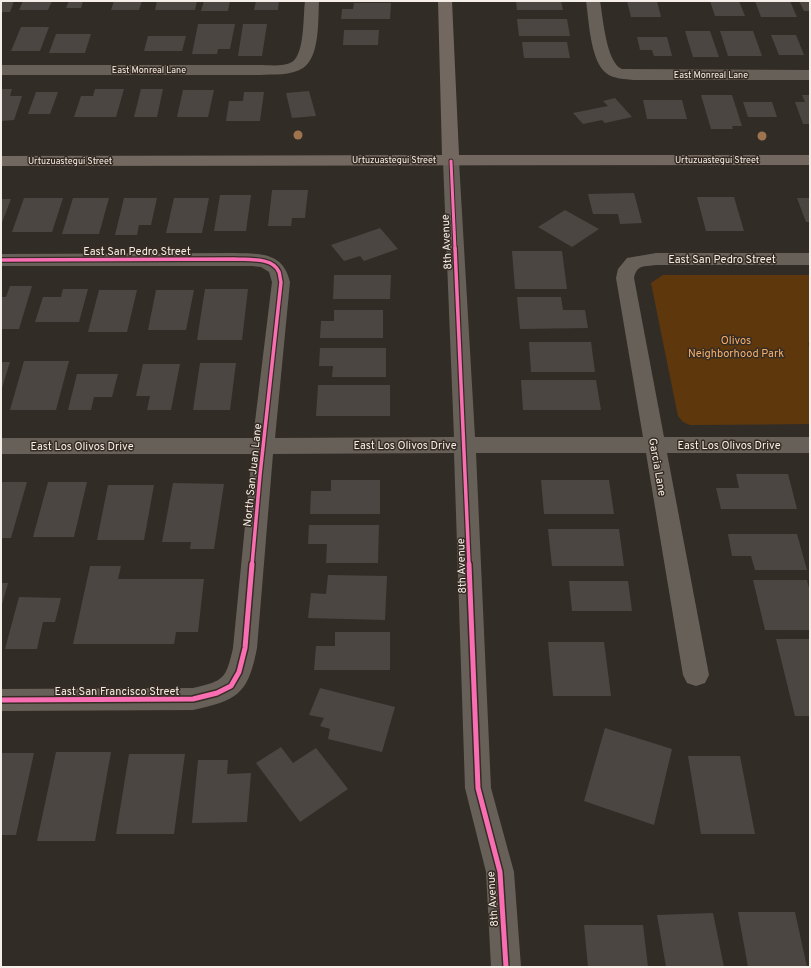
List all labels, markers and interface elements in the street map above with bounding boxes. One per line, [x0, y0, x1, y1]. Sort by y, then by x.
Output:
street label: East Monreal Lane [112, 65, 186, 76]
street label: East Monreal Lane [674, 70, 748, 81]
street label: Urtuzuastegui Street [352, 155, 436, 166]
street label: Urtuzuastegui Street [675, 155, 759, 166]
street label: Urtuzuastegui Street [28, 156, 112, 167]
street label: 8th Avenue [439, 214, 455, 270]
street label: East San Pedro Street [83, 245, 191, 259]
street label: East San Pedro Street [668, 253, 776, 267]
park label: Olivos Neighborhood Park [688, 334, 784, 361]
street label: North San Juan Lane [241, 423, 265, 527]
street label: Garcia Lane [645, 437, 669, 497]
street label: East Los Olivos Drive [353, 439, 457, 453]
street label: East Los Olivos Drive [677, 439, 781, 453]
street label: East Los Olivos Drive [30, 440, 134, 454]
street label: 8th Avenue [454, 538, 470, 594]
street label: East San Francisco Street [54, 685, 180, 699]
street label: 8th Avenue [484, 871, 502, 927]

